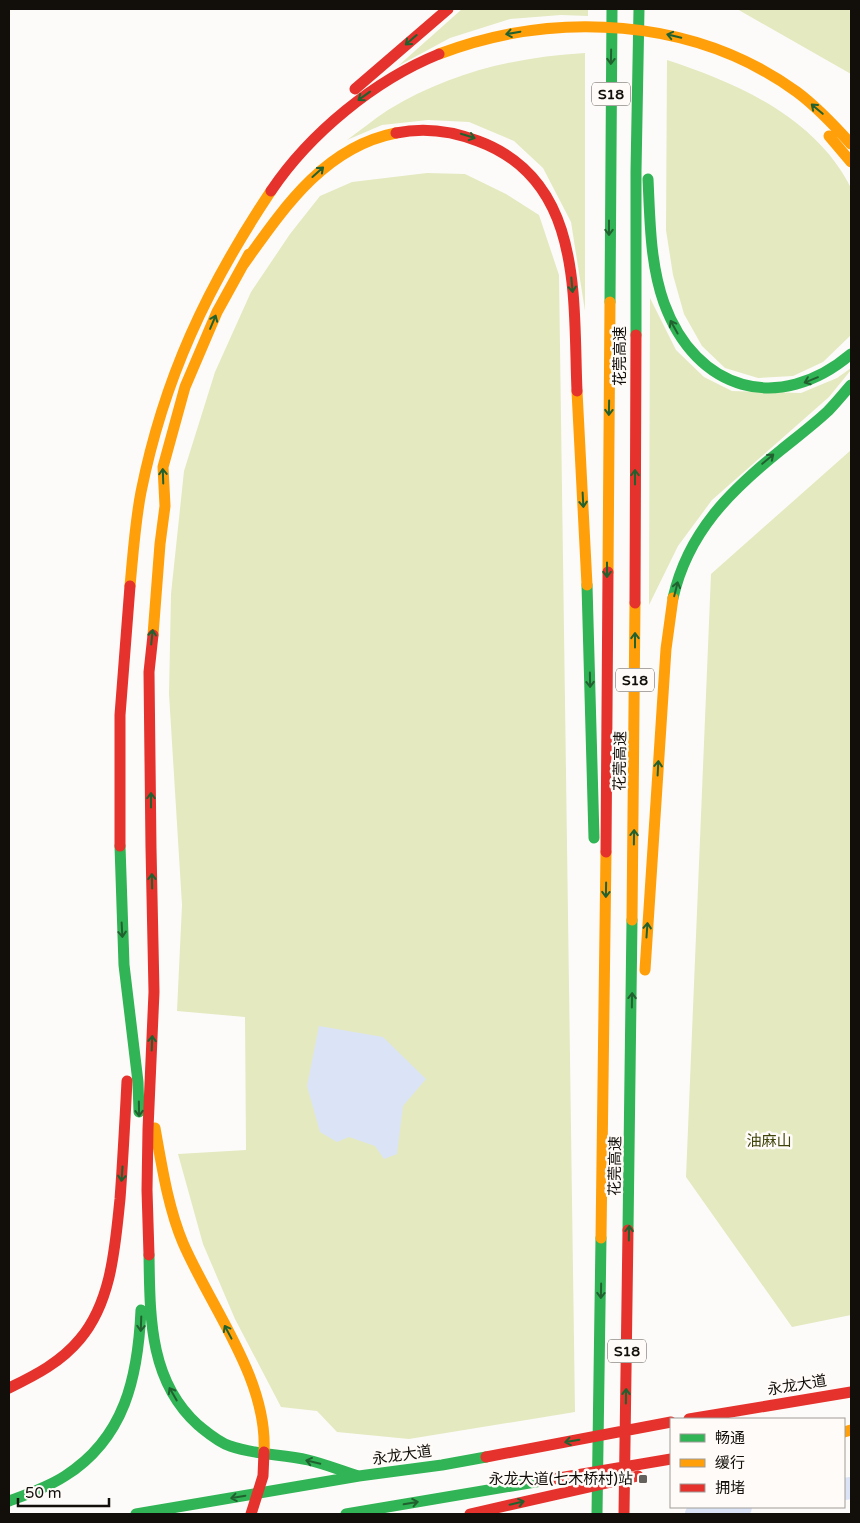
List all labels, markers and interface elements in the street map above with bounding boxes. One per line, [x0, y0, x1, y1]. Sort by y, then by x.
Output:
one-way arrow [505, 29, 521, 39]
one-way arrow [667, 31, 683, 40]
one-way arrow [405, 35, 418, 46]
one-way arrow [606, 49, 616, 65]
road number: S18 [592, 82, 630, 106]
one-way arrow [358, 91, 372, 101]
one-way arrow [811, 103, 824, 115]
one-way arrow [460, 132, 476, 142]
one-way arrow [311, 166, 324, 178]
one-way arrow [604, 219, 614, 235]
one-way arrow [567, 277, 576, 293]
one-way arrow [208, 315, 218, 330]
one-way arrow [669, 320, 679, 335]
street label: 花莞高速 [611, 326, 629, 386]
one-way arrow [804, 376, 819, 385]
one-way arrow [604, 399, 614, 415]
one-way arrow [761, 454, 774, 465]
one-way arrow [159, 468, 168, 484]
one-way arrow [630, 470, 640, 486]
one-way arrow [579, 492, 588, 508]
one-way arrow [602, 562, 612, 578]
one-way arrow [672, 582, 681, 598]
one-way arrow [147, 630, 157, 646]
one-way arrow [630, 632, 640, 648]
road number: S18 [616, 668, 654, 692]
one-way arrow [586, 672, 595, 688]
street label: 花莞高速 [610, 731, 630, 791]
one-way arrow [654, 760, 663, 776]
one-way arrow [146, 792, 156, 808]
one-way arrow [629, 830, 639, 846]
one-way arrow [147, 873, 157, 890]
one-way arrow [601, 882, 611, 898]
one-way arrow [117, 921, 127, 937]
one-way arrow [643, 923, 652, 939]
one-way arrow [627, 992, 637, 1008]
one-way arrow [147, 1036, 157, 1052]
one-way arrow [134, 1100, 143, 1116]
park label: 油麻山 [746, 1132, 792, 1150]
street label: 花莞高速 [605, 1136, 625, 1196]
one-way arrow [117, 1166, 127, 1182]
one-way arrow [624, 1225, 634, 1242]
one-way arrow [596, 1283, 605, 1299]
one-way arrow [136, 1315, 145, 1331]
one-way arrow [223, 1325, 232, 1340]
road number: S18 [608, 1340, 646, 1362]
street label: 永龙大道 [766, 1371, 828, 1399]
one-way arrow [168, 1387, 178, 1402]
one-way arrow [621, 1388, 631, 1404]
legend [670, 1418, 845, 1508]
text: 畅通 [715, 1429, 745, 1447]
one-way arrow [564, 1436, 580, 1446]
street label: 永龙大道 [371, 1442, 433, 1468]
text: 缓行 [715, 1454, 745, 1472]
one-way arrow [305, 1457, 321, 1466]
place label: 永龙大道(七木桥村)站 [489, 1470, 633, 1488]
marker: 永龙大道(七木桥村)站 [637, 1473, 649, 1485]
scale bar [18, 1476, 109, 1508]
text: 拥堵 [715, 1479, 745, 1497]
text: 50 m [25, 1484, 62, 1502]
one-way arrow [231, 1492, 247, 1502]
one-way arrow [403, 1498, 419, 1508]
one-way arrow [509, 1498, 525, 1507]

